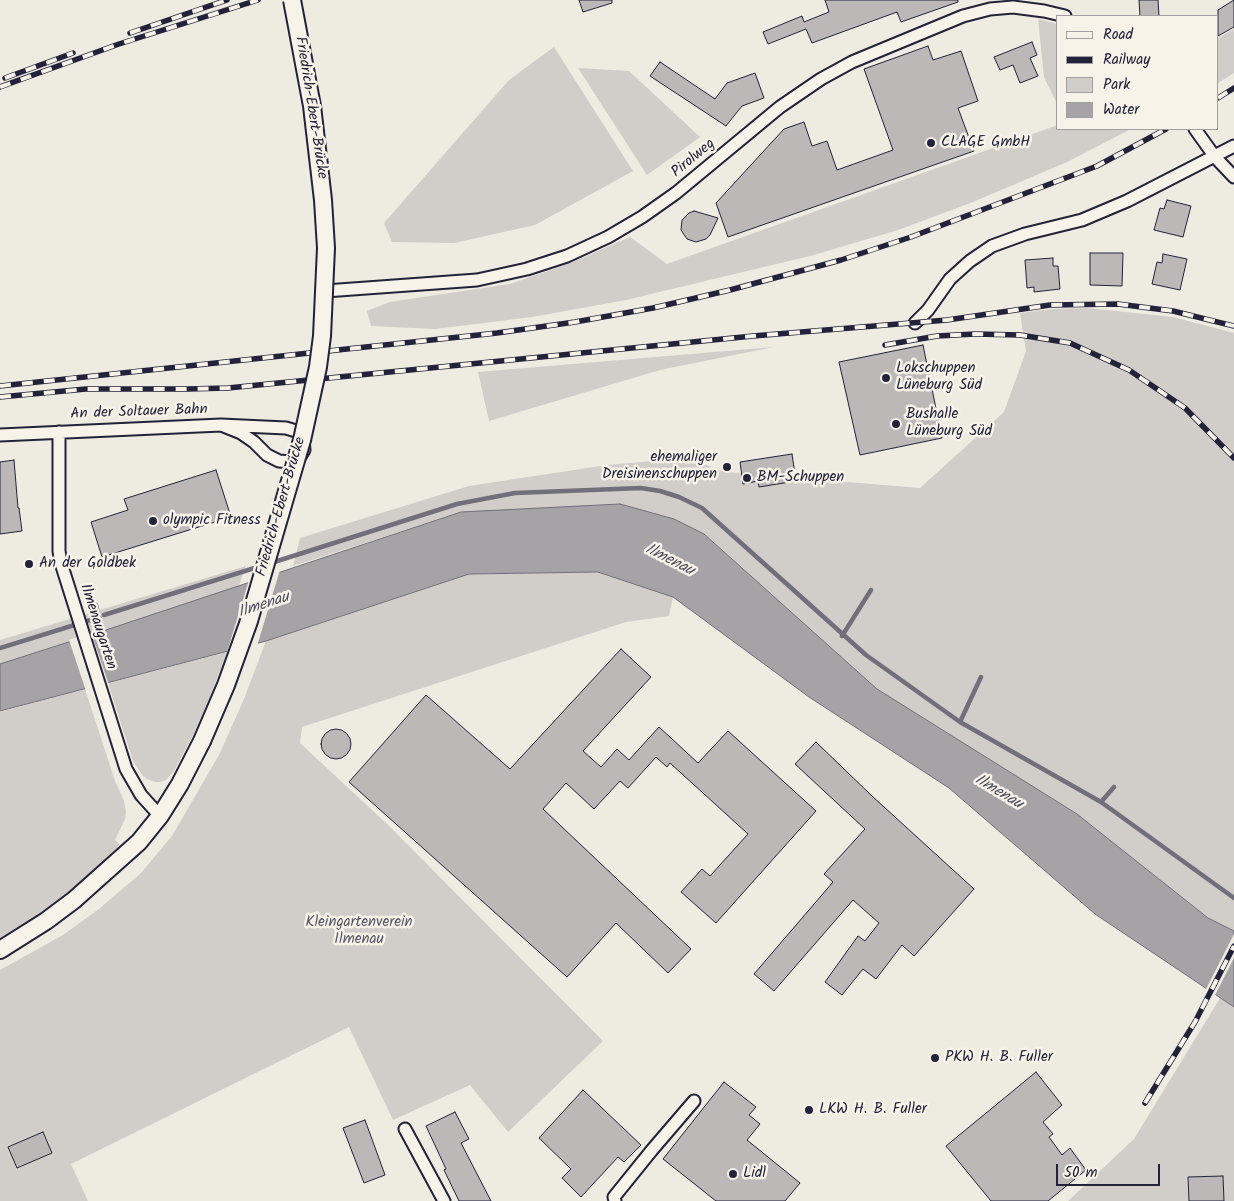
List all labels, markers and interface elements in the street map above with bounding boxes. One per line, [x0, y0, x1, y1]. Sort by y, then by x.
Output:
legend [1056, 15, 1219, 130]
text: Road [1103, 23, 1133, 47]
street label: Friedrich-Ebert-Brücke [290, 35, 330, 181]
text: Railway [1103, 48, 1150, 72]
text: Park [1103, 73, 1130, 97]
text: Water [1103, 98, 1139, 122]
place label: CLAGE GmbH [941, 134, 1030, 152]
street label: Pirolweg [669, 136, 719, 182]
marker: CLAGE GmbH [925, 137, 937, 149]
place label: Lokschuppen Lüneburg Süd [896, 360, 982, 395]
marker: Lokschuppen Lüneburg Süd [880, 372, 892, 384]
street label: An der Soltauer Bahn [70, 402, 208, 424]
place label: Bushalle Lüneburg Süd [906, 406, 992, 441]
marker: Bushalle Lüneburg Süd [890, 418, 902, 430]
street label: Friedrich-Ebert-Brücke [254, 435, 310, 579]
place label: ehemaliger Dreisinenschuppen [602, 449, 717, 484]
marker: ehemaliger Dreisinenschuppen [721, 461, 733, 473]
place label: BM-Schuppen [757, 469, 844, 487]
marker: BM-Schuppen [741, 472, 753, 484]
place label: olympic Fitness [163, 512, 261, 530]
marker: olympic Fitness [147, 515, 159, 527]
water label: Ilmenau [641, 541, 697, 581]
place label: An der Goldbek [39, 555, 136, 573]
marker: An der Goldbek [23, 558, 35, 570]
street label: Ilmenaugarten [75, 582, 119, 672]
water label: Ilmenau [236, 589, 292, 623]
water label: Ilmenau [971, 771, 1025, 815]
park label: Kleingartenverein Ilmenau [306, 914, 412, 949]
place label: PKW H. B. Fuller [945, 1049, 1053, 1067]
marker: PKW H. B. Fuller [929, 1052, 941, 1064]
place label: LKW H. B. Fuller [819, 1101, 927, 1119]
marker: LKW H. B. Fuller [803, 1104, 815, 1116]
scale bar [1059, 1154, 1163, 1186]
text: 50 m [1064, 1161, 1098, 1185]
place label: Lidl [743, 1165, 766, 1183]
marker: Lidl [727, 1168, 739, 1180]

